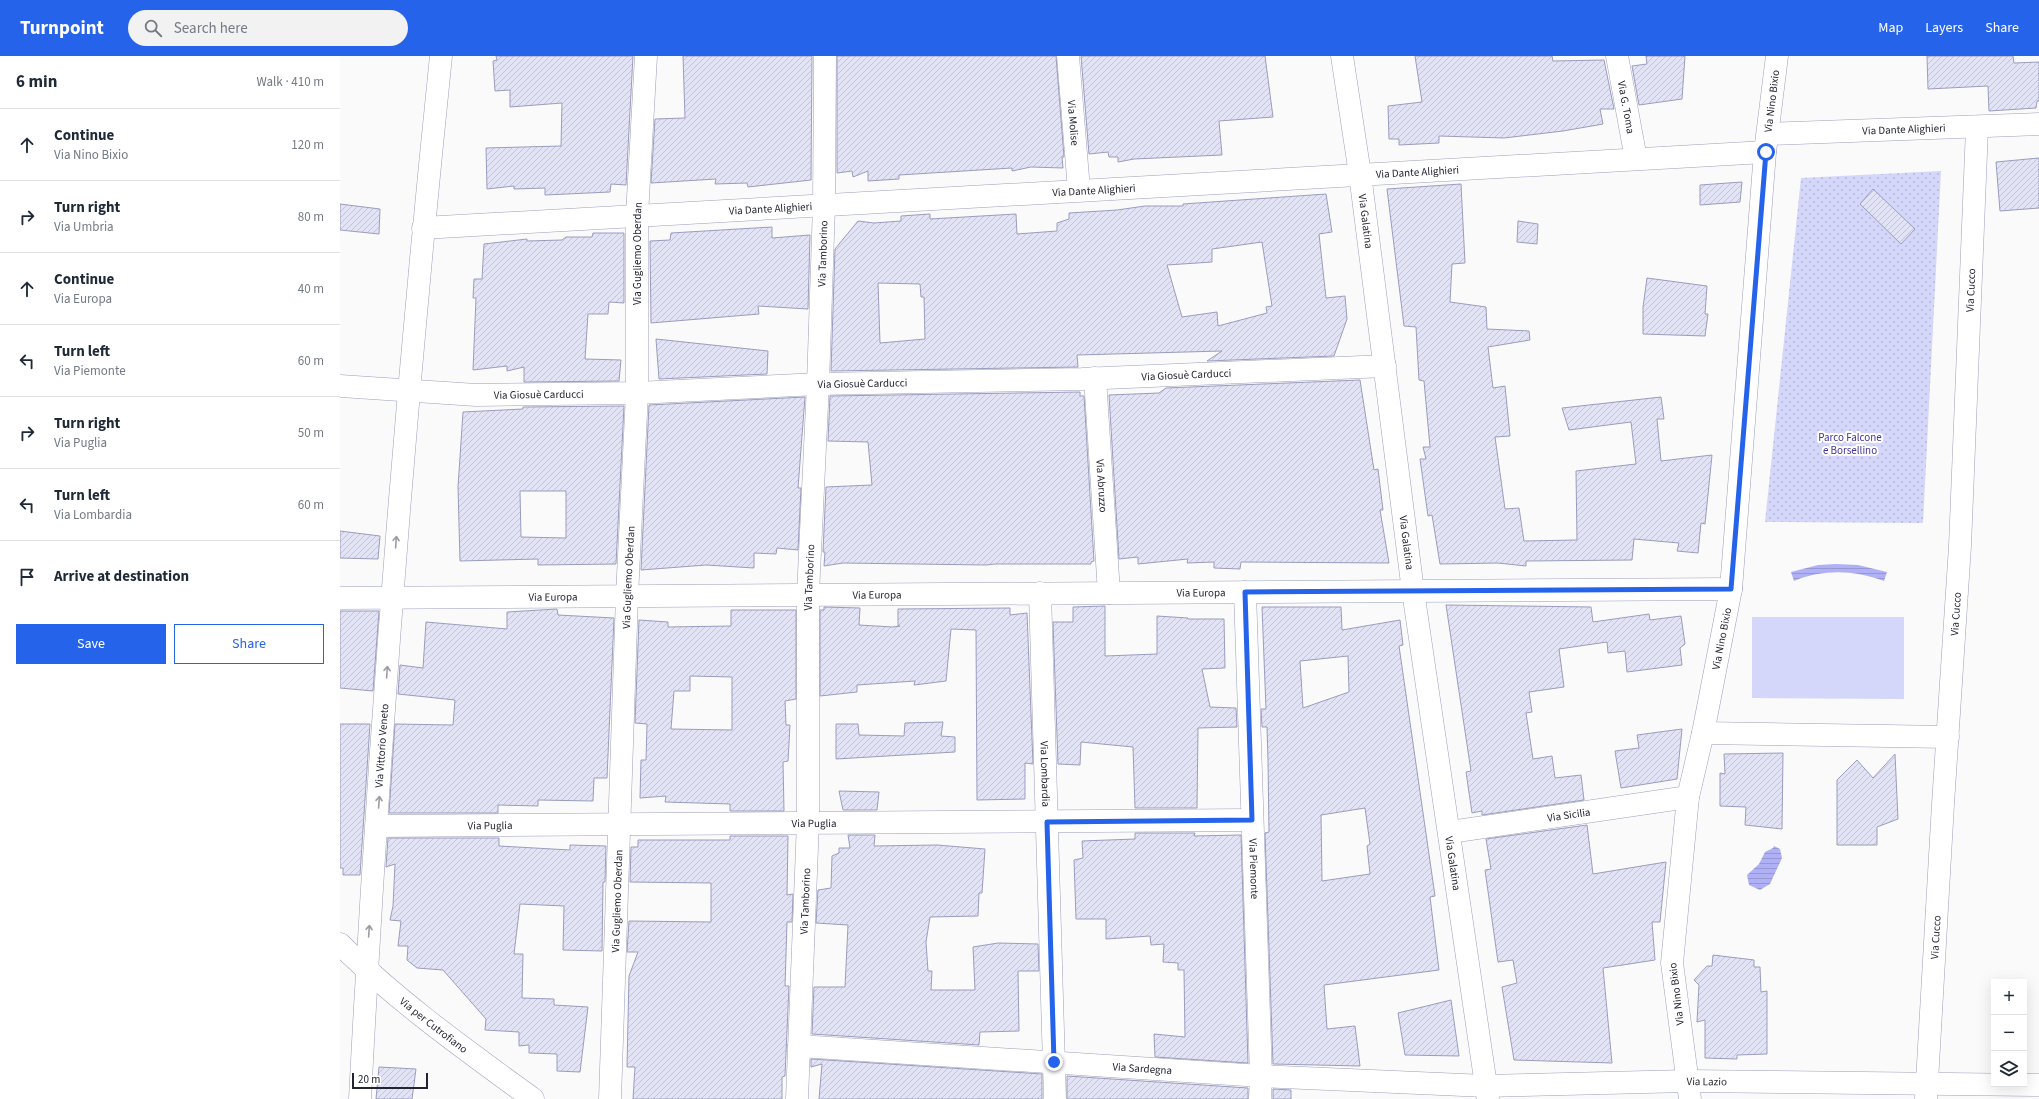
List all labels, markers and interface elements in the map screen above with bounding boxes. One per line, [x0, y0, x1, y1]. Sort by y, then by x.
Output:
search box [128, 10, 408, 46]
text: Turnpoint [20, 15, 104, 42]
icon: search [142, 17, 164, 39]
text: Search here [174, 18, 248, 39]
text: Map [1878, 18, 1903, 38]
text: Layers [1925, 18, 1963, 38]
text: Share [1985, 18, 2019, 38]
street label: Via Nino Bixio [1761, 69, 1783, 133]
text: 6 min [16, 70, 57, 94]
text: Walk · 410 m [256, 73, 324, 91]
street label: Via G. Toma [1614, 79, 1638, 135]
street label: Via Molise [1064, 99, 1082, 147]
street label: Via Dante Alighieri [1862, 120, 1946, 139]
text: Continue [54, 125, 114, 146]
icon: ahead [16, 134, 38, 156]
text: 120 m [291, 136, 324, 154]
route start [1757, 143, 1775, 161]
text: Via Nino Bixio [54, 146, 128, 164]
street label: Via Dante Alighieri [1375, 162, 1460, 182]
street label: Via Dante Alighieri [1052, 181, 1136, 200]
street label: Via Galatina [1355, 193, 1376, 249]
text: Turn right [54, 197, 120, 218]
street label: Via Dante Alighieri [728, 199, 813, 219]
street label: Via Gugliemo Oberdan [630, 202, 646, 305]
icon: right [16, 206, 38, 228]
text: 80 m [298, 208, 324, 226]
text: Via Umbria [54, 218, 114, 236]
street label: Via Tamborino [814, 220, 831, 287]
street label: Via Cucco [1963, 268, 1979, 312]
text: Continue [54, 269, 114, 290]
icon: ahead [16, 278, 38, 300]
text: 40 m [298, 280, 324, 298]
text: Via Europa [54, 290, 112, 308]
text: Turn left [54, 341, 110, 362]
icon: left [16, 350, 38, 372]
text: 60 m [298, 352, 324, 370]
text: Via Piemonte [54, 362, 126, 380]
street label: Via Giosuè Carducci [1141, 366, 1232, 384]
street label: Via Giosuè Carducci [817, 375, 908, 392]
street label: Via Giosuè Carducci [494, 387, 584, 403]
text: Turn right [54, 413, 120, 434]
icon: right [16, 422, 38, 444]
text: 50 m [298, 424, 324, 442]
park label: Parco Falcone e Borsellino [1818, 430, 1882, 458]
text: Via Puglia [54, 434, 107, 452]
street label: Via Abruzzo [1092, 459, 1111, 513]
text: Turn left [54, 485, 110, 506]
icon: left [16, 494, 38, 516]
text: 60 m [298, 496, 324, 514]
text: Via Lombardia [54, 506, 132, 524]
street label: Via Galatina [1395, 515, 1417, 571]
street label: Via Gugliemo Oberdan [619, 526, 638, 629]
one-way arrow [392, 536, 400, 549]
street label: Via Tamborino [801, 544, 818, 610]
icon: arrive [16, 566, 38, 588]
text: Arrive at destination [54, 566, 189, 587]
street label: Via Europa [1176, 585, 1226, 601]
street label: Via Europa [852, 587, 902, 603]
street label: Via Europa [528, 589, 578, 605]
street label: Via Cucco [1947, 592, 1965, 636]
street label: Via Nino Bixio [1709, 606, 1735, 671]
button: Save [16, 624, 166, 664]
button: Share [174, 624, 324, 664]
one-way arrow [383, 666, 391, 679]
street label: Via Vittorio Veneto [372, 703, 392, 788]
street label: Via Lombardia [1036, 741, 1053, 807]
one-way arrow [375, 796, 382, 809]
street label: Via Sicilia [1546, 804, 1591, 826]
street label: Via Puglia [791, 816, 837, 831]
street label: Via Puglia [467, 818, 513, 833]
street label: Via Galatina [1441, 835, 1464, 892]
street label: Via Piemonte [1245, 838, 1262, 900]
street label: Via Gugliemo Oberdan [608, 849, 626, 953]
street label: Via Tamborino [797, 868, 814, 935]
street label: Via Cucco [1927, 915, 1945, 960]
one-way arrow [366, 925, 373, 938]
street label: Via Nino Bixio [1665, 962, 1688, 1026]
map controls [1991, 979, 2027, 1087]
button: + [1991, 979, 2027, 1015]
street label: Via per Cutrofiano [396, 994, 471, 1057]
button: − [1991, 1015, 2027, 1051]
button: layers [1991, 1051, 2027, 1087]
route end [1045, 1053, 1063, 1071]
street label: Via Sardegna [1112, 1059, 1173, 1078]
scale bar [352, 1071, 428, 1090]
text: 20 m [358, 1072, 380, 1087]
street label: Via Lazio [1686, 1074, 1727, 1089]

